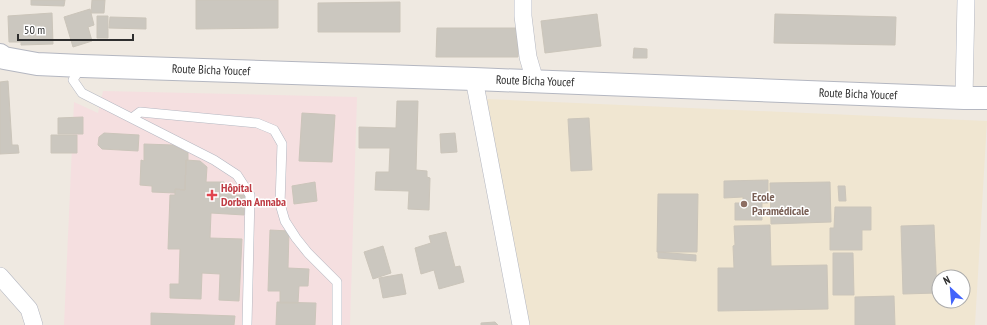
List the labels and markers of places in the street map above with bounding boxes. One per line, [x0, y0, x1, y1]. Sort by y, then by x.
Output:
place label: Hôpital Dorban Annaba [221, 180, 286, 209]
marker: Hôpital Dorban Annaba [206, 189, 218, 201]
place label: Ecole Paramédicale [752, 189, 809, 218]
marker: Ecole Paramédicale [739, 199, 749, 209]

